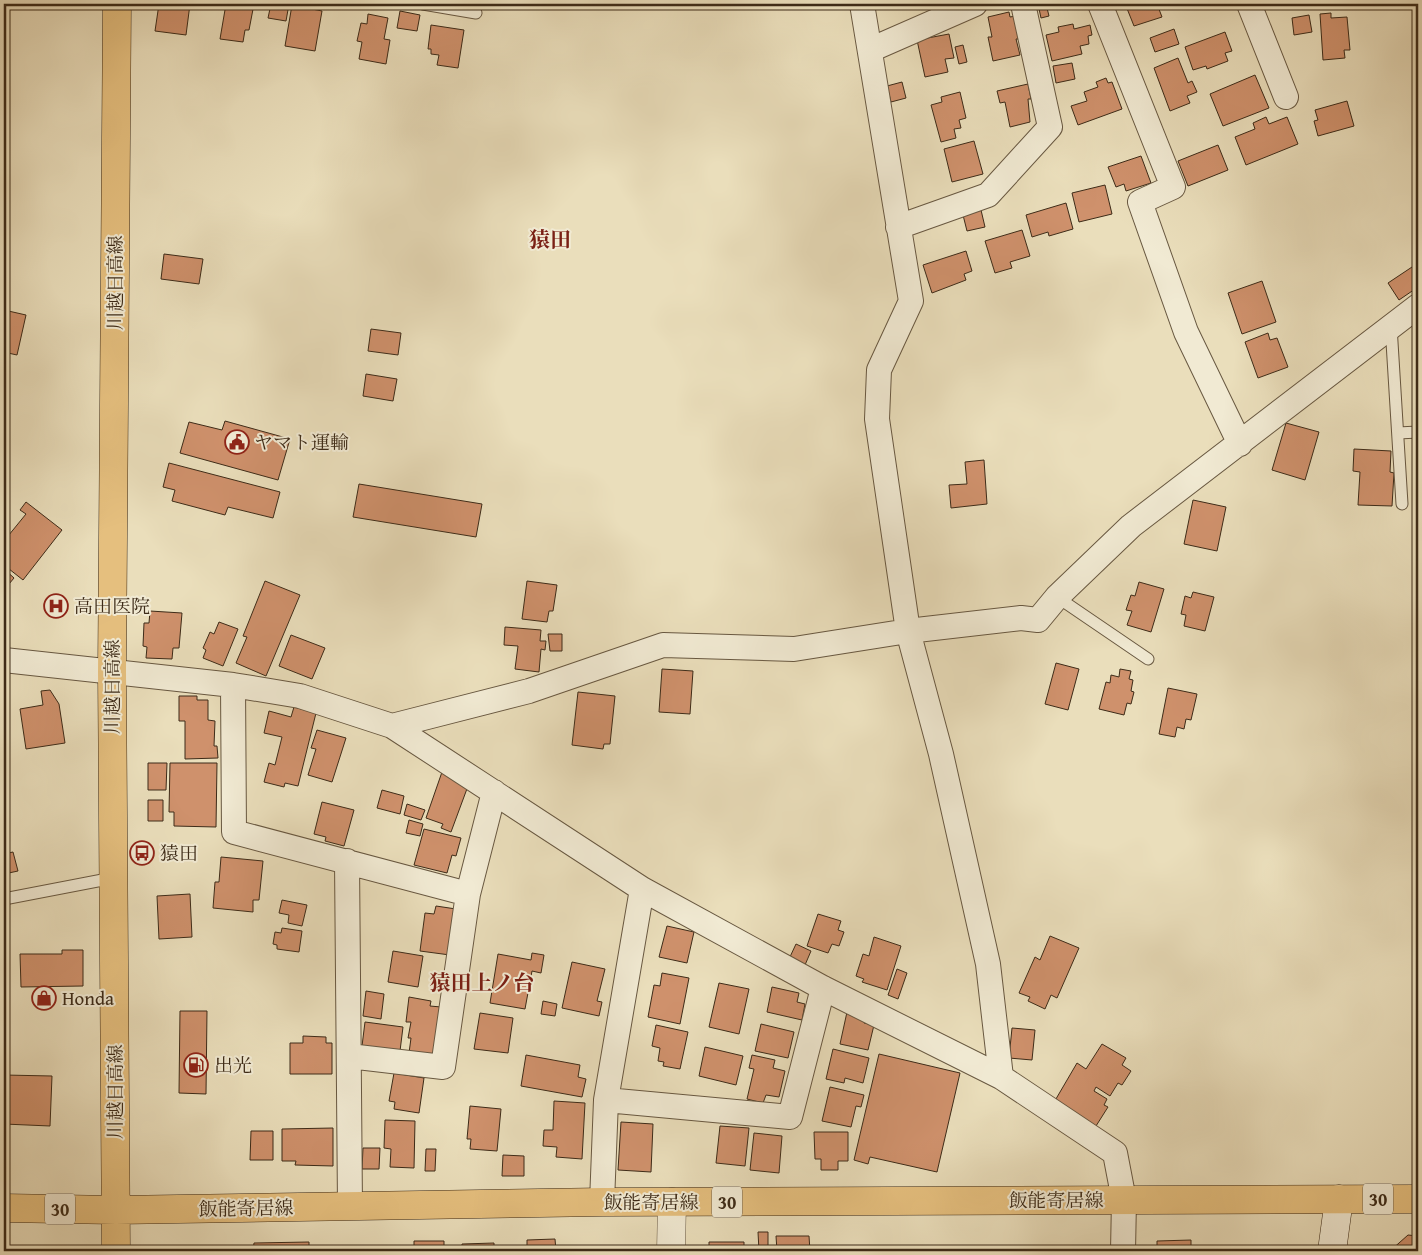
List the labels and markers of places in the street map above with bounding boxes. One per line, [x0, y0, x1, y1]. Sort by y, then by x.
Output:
place label: ヤマト運輸 [254, 428, 349, 456]
public building icon: ヤマト運輸 [224, 429, 250, 455]
place label: 高田医院 [74, 592, 150, 620]
hospital icon: 高田医院 [43, 593, 69, 619]
place label: 猿田 [160, 839, 198, 867]
bus stop icon: 猿田 [129, 840, 155, 866]
place label: Honda [62, 984, 114, 1012]
shop icon: Honda [31, 985, 57, 1011]
place label: 出光 [214, 1051, 252, 1079]
fuel station icon: 出光 [183, 1052, 209, 1078]

